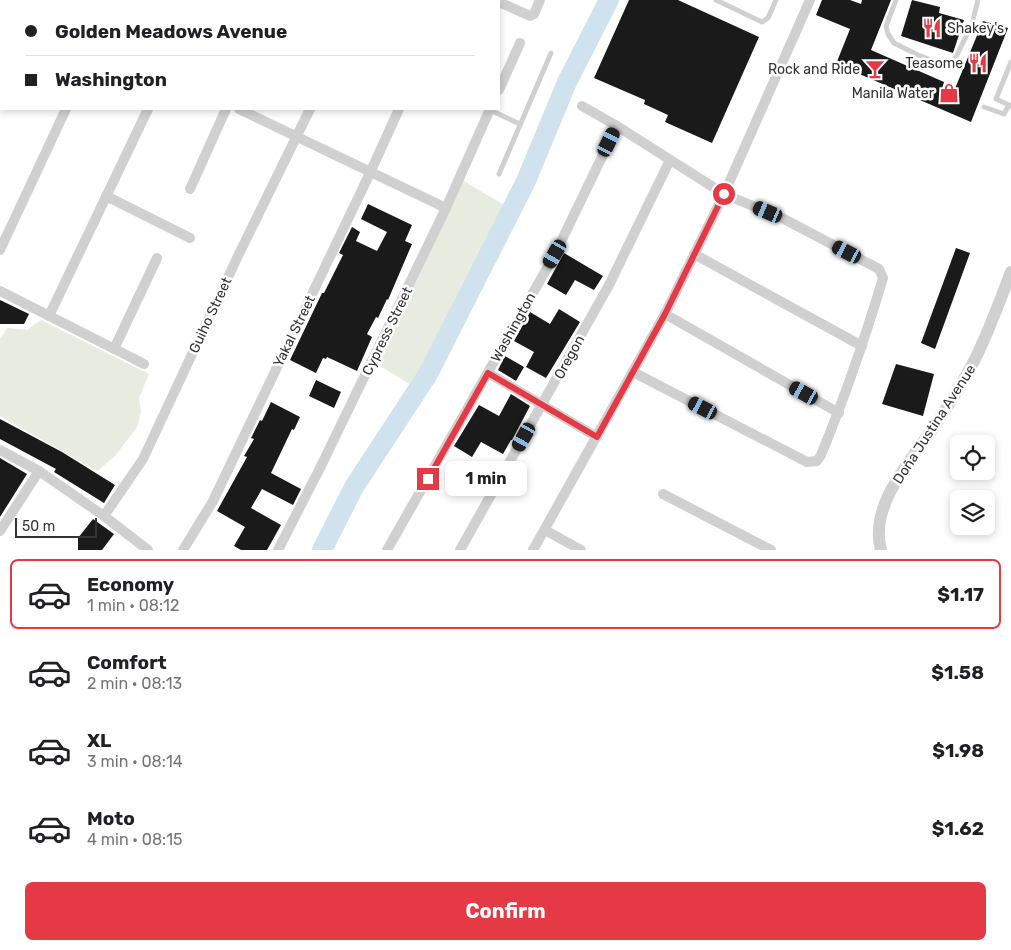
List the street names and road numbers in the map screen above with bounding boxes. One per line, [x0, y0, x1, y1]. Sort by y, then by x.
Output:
street label: Guiho Street [185, 274, 236, 356]
street label: Cypress Street [359, 284, 416, 378]
street label: Washington [487, 290, 539, 365]
street label: Yakal Street [270, 292, 319, 370]
street label: Oregon [551, 332, 588, 382]
street label: Doña Justina Avenue [889, 361, 979, 487]

